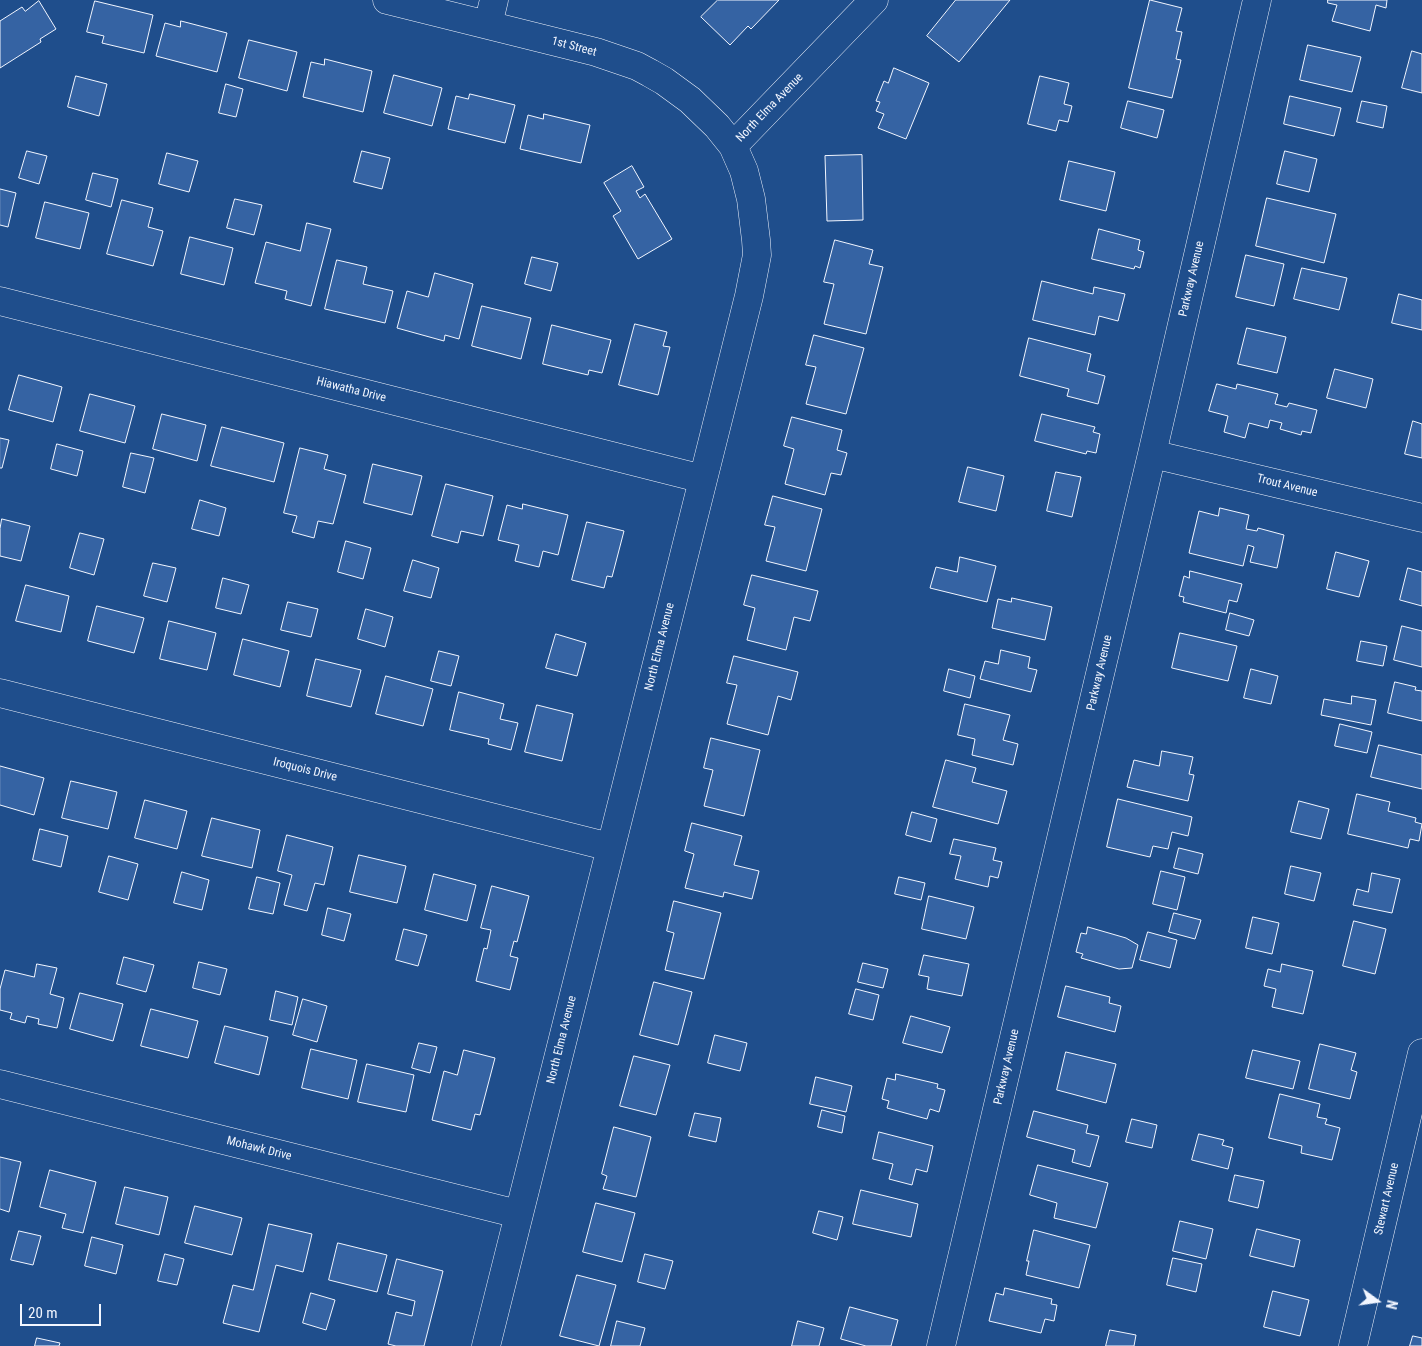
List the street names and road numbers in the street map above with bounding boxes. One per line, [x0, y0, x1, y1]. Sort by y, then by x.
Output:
street label: 1st Street [550, 34, 598, 60]
street label: North Elma Avenue [733, 71, 807, 145]
street label: Parkway Avenue [1176, 240, 1208, 318]
street label: Hiawatha Drive [315, 374, 387, 406]
street label: Trout Avenue [1255, 472, 1319, 500]
street label: North Elma Avenue [642, 601, 678, 693]
street label: Parkway Avenue [1084, 634, 1116, 712]
street label: Iroquois Drive [272, 755, 338, 785]
street label: North Elma Avenue [544, 994, 580, 1086]
street label: Parkway Avenue [991, 1028, 1023, 1106]
street label: Mohawk Drive [225, 1134, 293, 1164]
street label: Stewart Avenue [1372, 1161, 1402, 1237]

